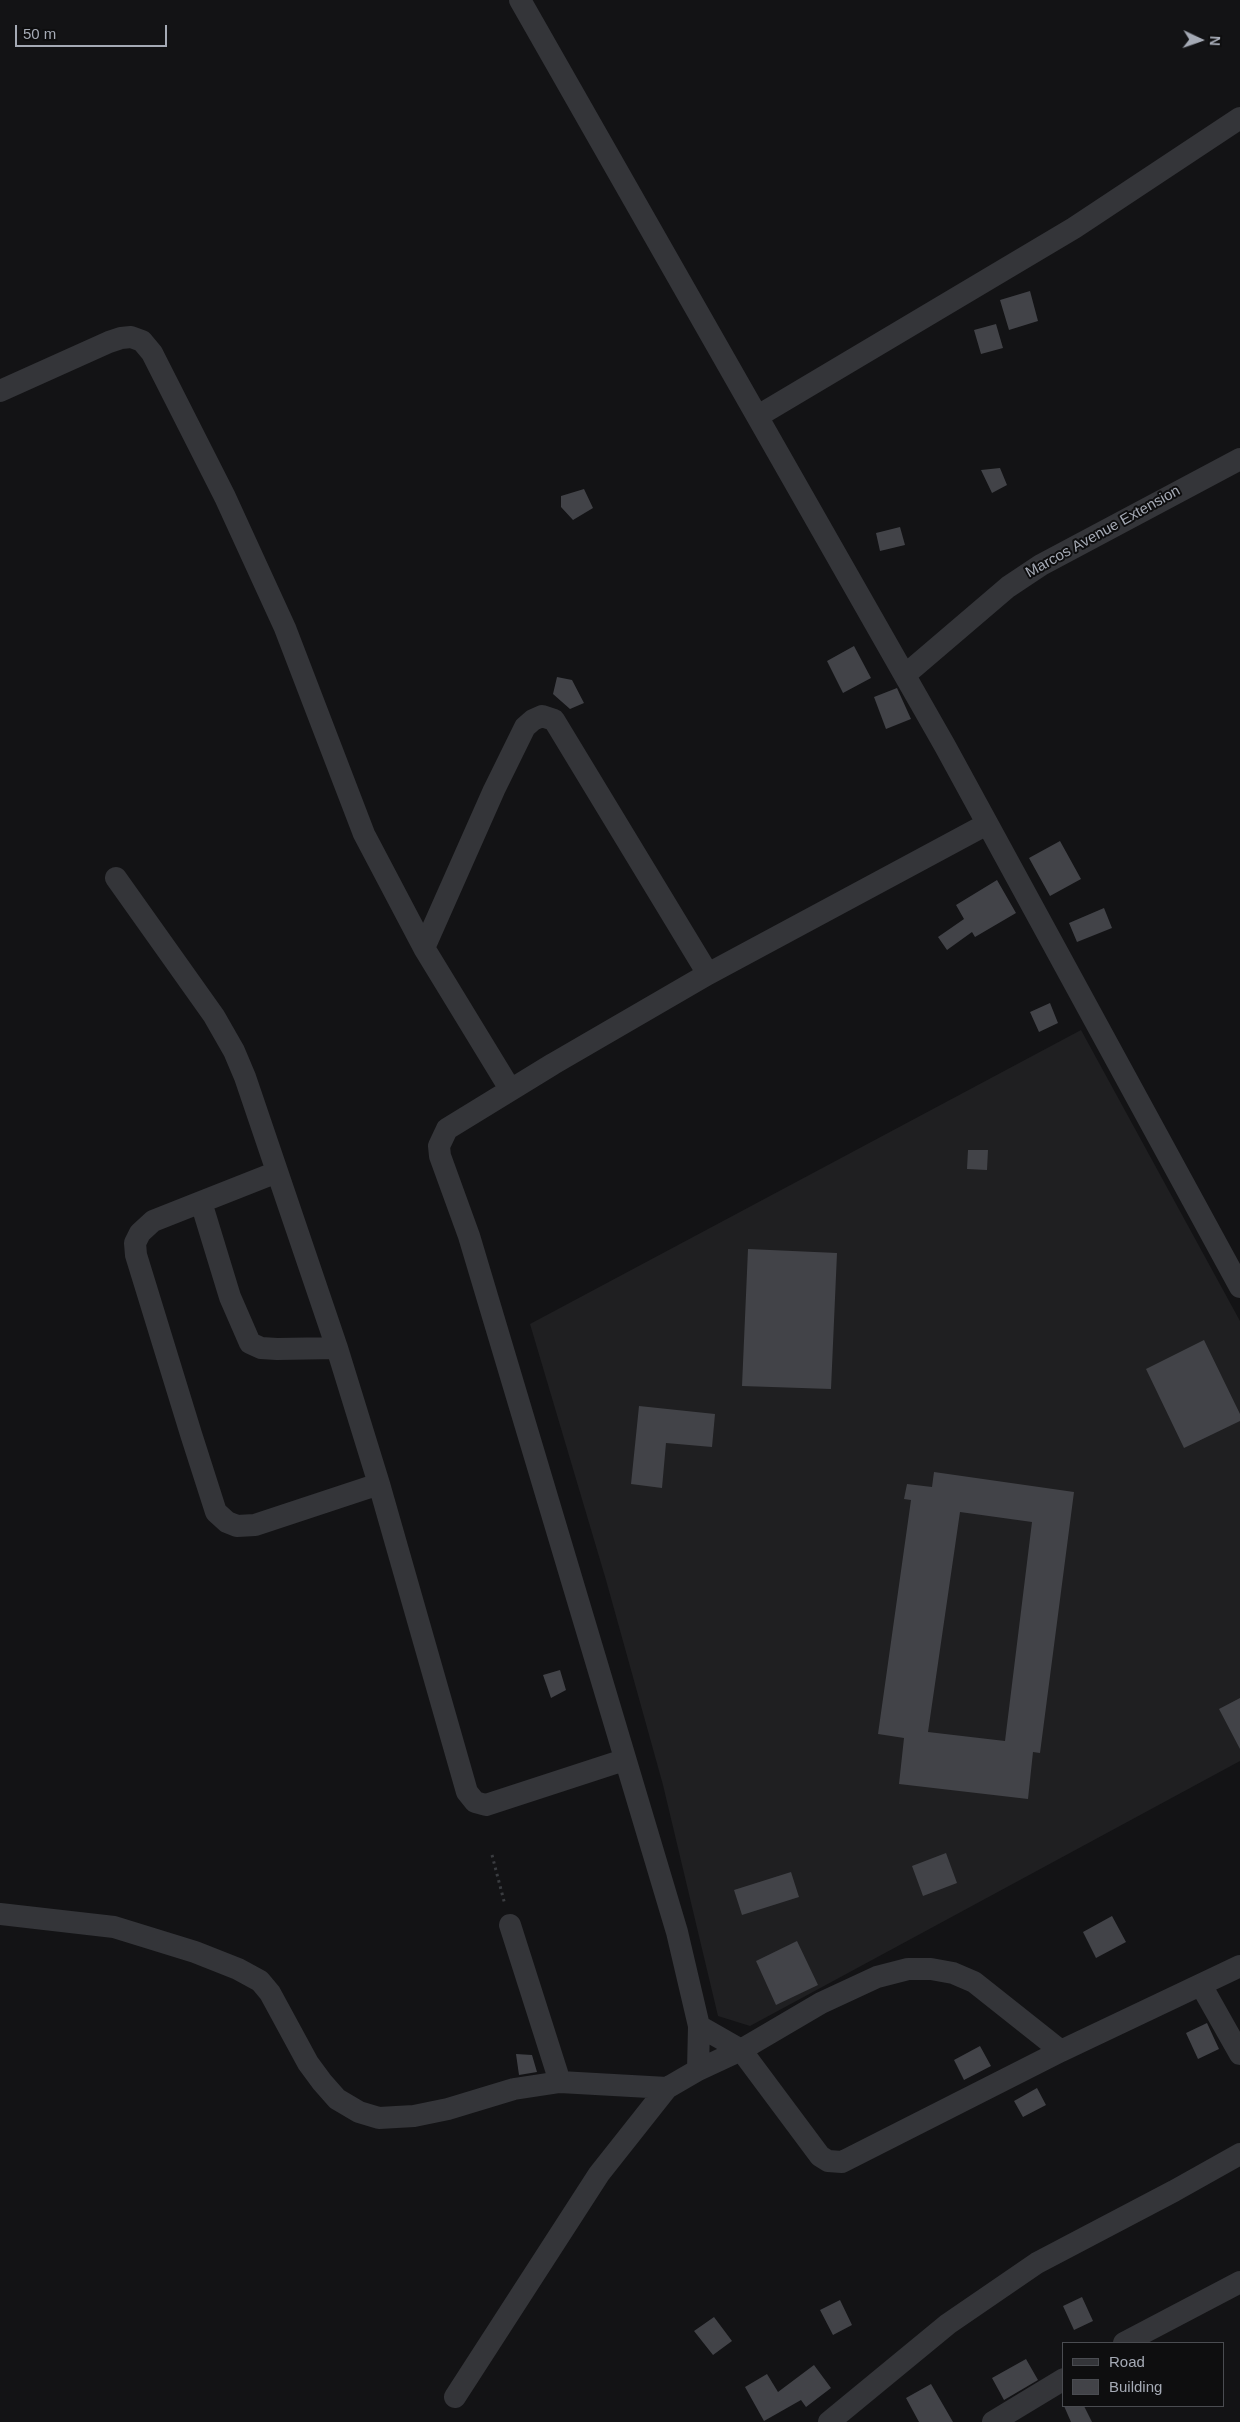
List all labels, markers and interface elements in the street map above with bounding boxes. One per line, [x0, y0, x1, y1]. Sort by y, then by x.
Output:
scale bar [18, 15, 170, 47]
north arrow [1175, 15, 1225, 65]
text: 50 m [23, 25, 56, 42]
text: N [1207, 35, 1223, 46]
street label: Marcos Avenue Extension [1023, 482, 1183, 582]
legend [1062, 2342, 1225, 2407]
text: Road [1109, 2353, 1145, 2370]
text: Building [1109, 2378, 1162, 2395]

